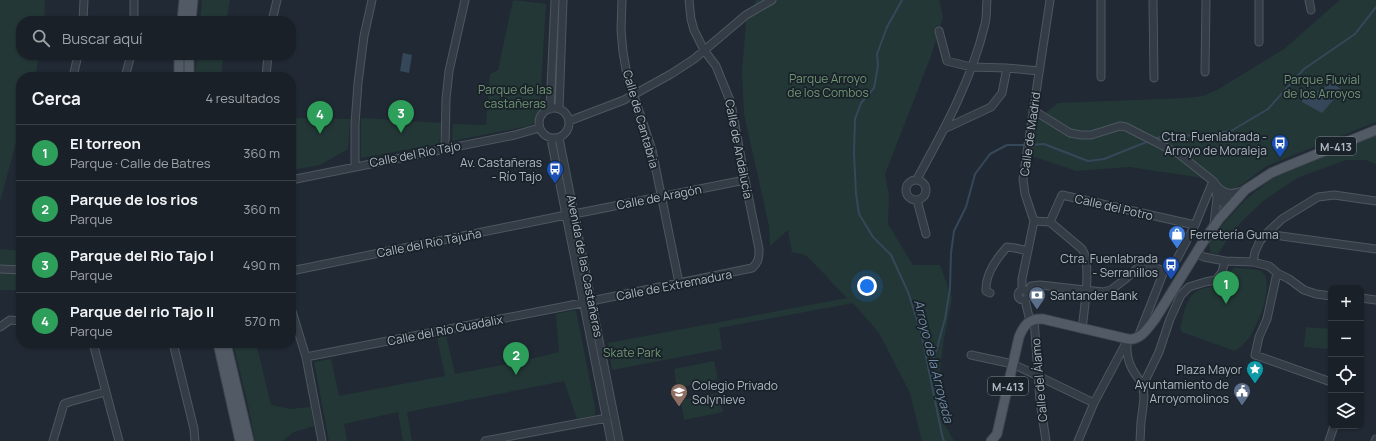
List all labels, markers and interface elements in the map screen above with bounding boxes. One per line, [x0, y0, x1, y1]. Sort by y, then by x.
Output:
search box [16, 16, 296, 60]
icon: search [30, 27, 52, 49]
text: Buscar aquí [62, 28, 143, 49]
street label: Calle de Cantabria [619, 68, 663, 170]
park label: Parque Arroyo de los Combos [787, 70, 869, 101]
park label: Parque Fluvial de los Arroyos [1283, 71, 1361, 102]
park label: Parque de las castañeras [478, 81, 552, 112]
text: Cerca [32, 87, 81, 110]
text: 4 resultados [205, 89, 280, 107]
street label: Calle de Madrid [1016, 91, 1044, 177]
street label: Calle de Andalucía [721, 98, 757, 200]
pin: 3 [388, 100, 414, 133]
pin: 4 [307, 101, 333, 134]
place label: Ctra. Fuenlabrada - Arroyo de Moraleja [1162, 128, 1267, 159]
text: El torreon [70, 133, 141, 154]
bus stop icon: Ctra. Fuenlabrada - Arroyo de Moraleja [1270, 133, 1290, 158]
street label: Calle del Río Tajo [368, 137, 462, 171]
road number: M-413 [1316, 137, 1356, 155]
text: 1 [42, 144, 48, 162]
text: 360 m [243, 144, 280, 162]
text: Parque · Calle de Batres [70, 154, 211, 172]
place label: Av. Castañeras - Río Tajo [460, 154, 542, 185]
bus stop icon: Av. Castañeras - Río Tajo [545, 159, 565, 184]
street label: Calle de Aragón [615, 180, 703, 214]
text: Parque de los rios [70, 189, 198, 210]
street label: Calle del Potro [1073, 190, 1155, 224]
street label: Avenida de las Castañeras [563, 193, 607, 339]
text: 2 [41, 200, 49, 218]
text: 360 m [243, 200, 280, 218]
text: Parque [70, 210, 112, 228]
shop icon: Ferretería Guma [1167, 224, 1187, 249]
street label: Calle del Río Tajuña [375, 225, 483, 261]
place label: Ferretería Guma [1190, 226, 1279, 243]
text: Parque del Rio Tajo I [70, 245, 214, 266]
place label: Ctra. Fuenlabrada - Serranillos [1060, 250, 1158, 281]
bus stop icon: Ctra. Fuenlabrada - Serranillos [1161, 255, 1181, 280]
text: 3 [41, 256, 49, 274]
text: 490 m [243, 256, 280, 274]
street label: Calle de Extremadura [615, 265, 733, 305]
text: Parque [70, 266, 112, 284]
pin: 1 [1213, 271, 1239, 304]
your location [857, 276, 877, 296]
bank icon: Santander Bank [1027, 285, 1047, 310]
map controls [1328, 285, 1364, 429]
button: + [1328, 285, 1364, 321]
place label: Santander Bank [1050, 287, 1139, 304]
water label: Arroyo de la Arroyada [910, 298, 958, 425]
text: Parque del rio Tajo II [70, 301, 214, 322]
street label: Calle del Río Guadalix [386, 310, 505, 350]
text: 4 [41, 312, 49, 330]
text: 570 m [244, 312, 280, 330]
button: − [1328, 321, 1364, 357]
text: Parque [70, 322, 112, 340]
street label: Calle del Álamo [1027, 337, 1051, 423]
pin: 2 [503, 342, 529, 375]
park label: Skate Park [603, 344, 662, 361]
button: locate [1328, 357, 1364, 393]
place icon: Plaza Mayor [1245, 359, 1265, 384]
place label: Plaza Mayor [1176, 361, 1243, 378]
place label: Ayuntamiento de Arroyomolinos [1135, 376, 1229, 407]
place label: Colegio Privado Solynieve [692, 377, 778, 408]
road number: M-413 [988, 377, 1028, 395]
public building icon: Ayuntamiento de Arroyomolinos [1232, 381, 1252, 406]
school or university icon: Colegio Privado Solynieve [669, 382, 689, 407]
button: layers [1328, 393, 1364, 429]

